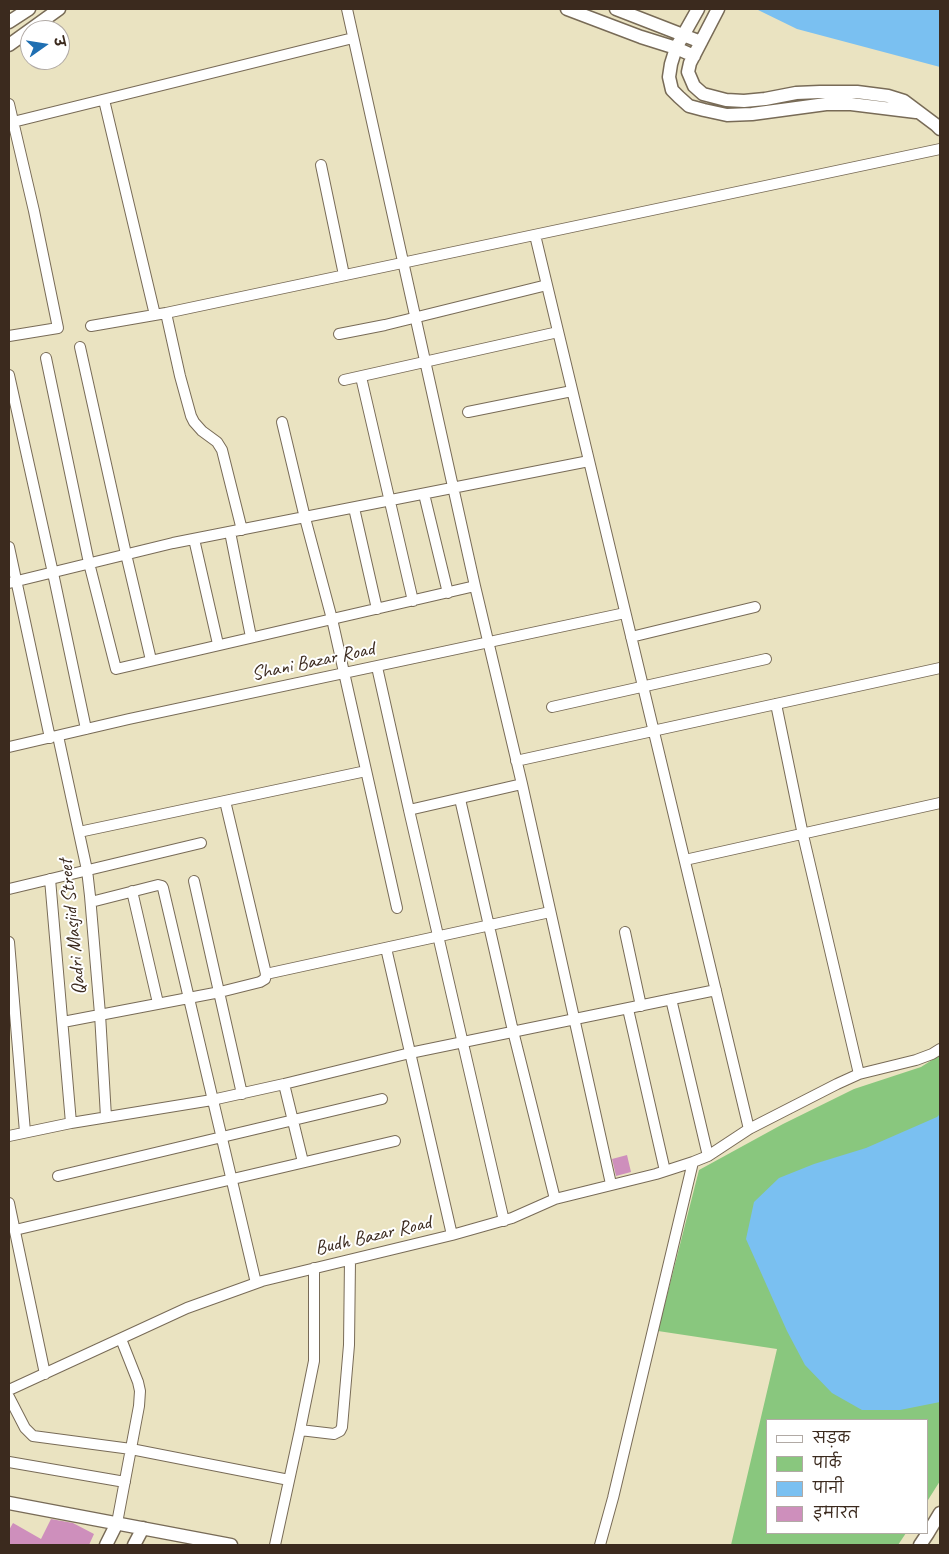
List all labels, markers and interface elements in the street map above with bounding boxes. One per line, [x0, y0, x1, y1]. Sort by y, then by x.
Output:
north arrow [20, 20, 70, 70]
text: उ [50, 35, 68, 48]
street label: Shani Bazar Road [250, 637, 376, 687]
street label: Qadri Masjid Street [54, 858, 92, 996]
street label: Budh Bazar Road [313, 1211, 433, 1261]
legend [766, 1419, 929, 1534]
text: सड़क [813, 1429, 850, 1448]
text: पार्क [813, 1454, 841, 1473]
text: पानी [813, 1479, 844, 1498]
text: इमारत [813, 1504, 859, 1523]

